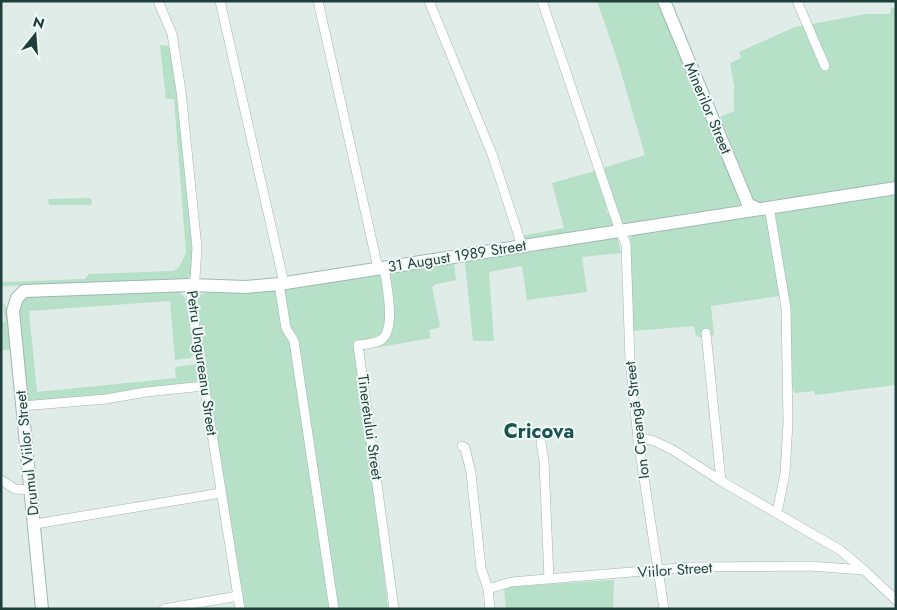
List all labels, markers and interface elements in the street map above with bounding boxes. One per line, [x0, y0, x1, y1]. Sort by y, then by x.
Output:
north arrow [10, 10, 60, 60]
text: N [31, 11, 47, 34]
street label: Minerilor Street [679, 59, 737, 158]
street label: 31 August 1989 Street [386, 234, 528, 278]
street label: Petru Ungureanu Street [181, 289, 223, 437]
street label: Ion Creangă Street [619, 360, 655, 480]
street label: Tineretului Street [352, 373, 388, 481]
street label: Drumul Viilor Street [9, 389, 45, 517]
district label: Cricova [504, 417, 574, 446]
street label: Viilor Street [637, 556, 713, 584]

